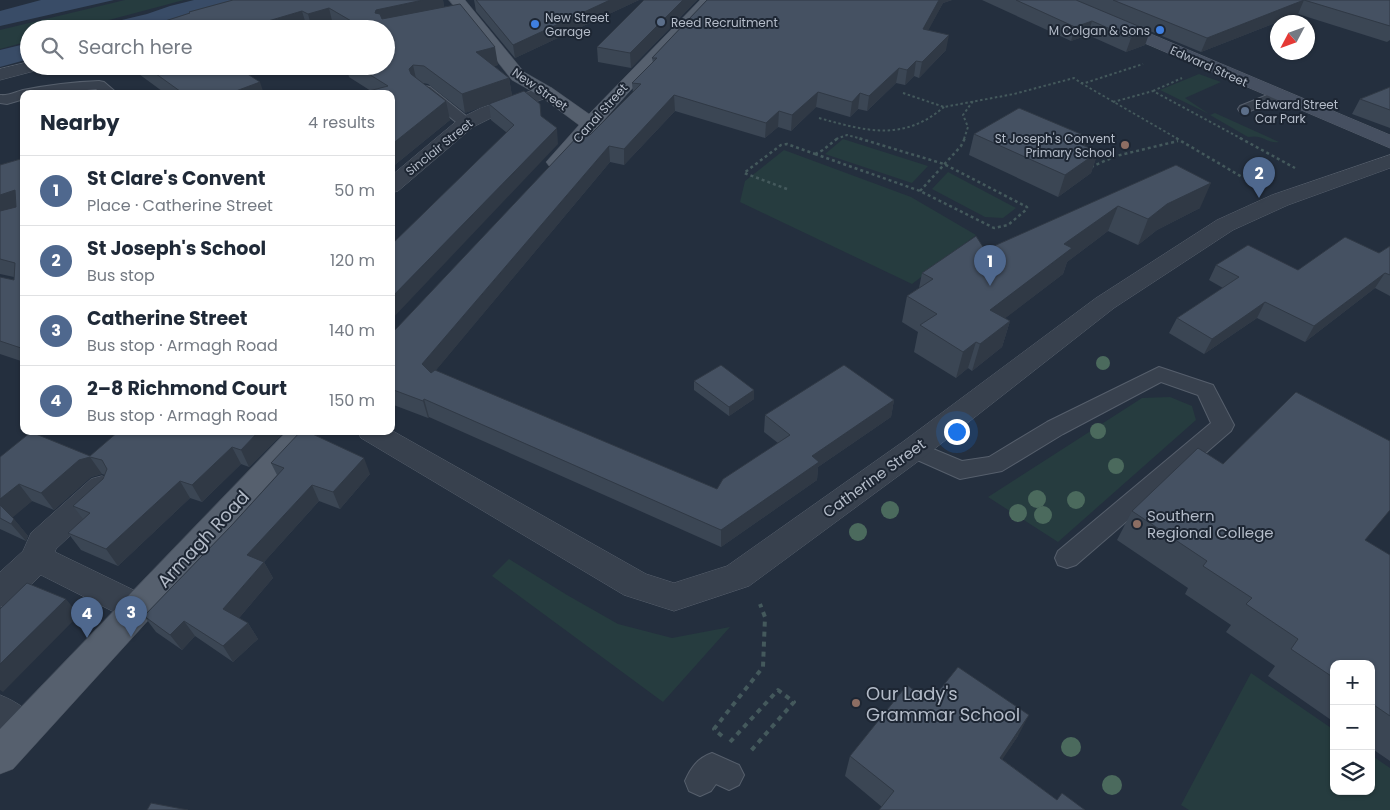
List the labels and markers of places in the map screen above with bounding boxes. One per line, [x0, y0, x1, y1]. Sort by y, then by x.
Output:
place label: New Street Garage [545, 9, 609, 40]
place label: Reed Recruitment [671, 14, 778, 31]
marker: Reed Recruitment [655, 16, 667, 28]
marker: New Street Garage [529, 18, 541, 30]
place label: M Colgan & Sons [1049, 22, 1150, 39]
marker: M Colgan & Sons [1154, 24, 1166, 36]
place label: Edward Street Car Park [1255, 96, 1338, 127]
marker: Edward Street Car Park [1239, 105, 1251, 117]
place label: St Joseph's Convent Primary School [995, 130, 1115, 161]
marker: St Joseph's Convent Primary School [1119, 139, 1131, 151]
pin: 2 [1243, 157, 1275, 198]
pin: 1 [974, 245, 1006, 286]
place label: Southern Regional College [1147, 505, 1274, 543]
marker: Southern Regional College [1131, 518, 1143, 530]
pin: 3 [115, 596, 147, 637]
pin: 4 [71, 597, 103, 638]
place label: Our Lady's Grammar School [866, 681, 1020, 727]
marker: Our Lady's Grammar School [850, 697, 862, 709]

